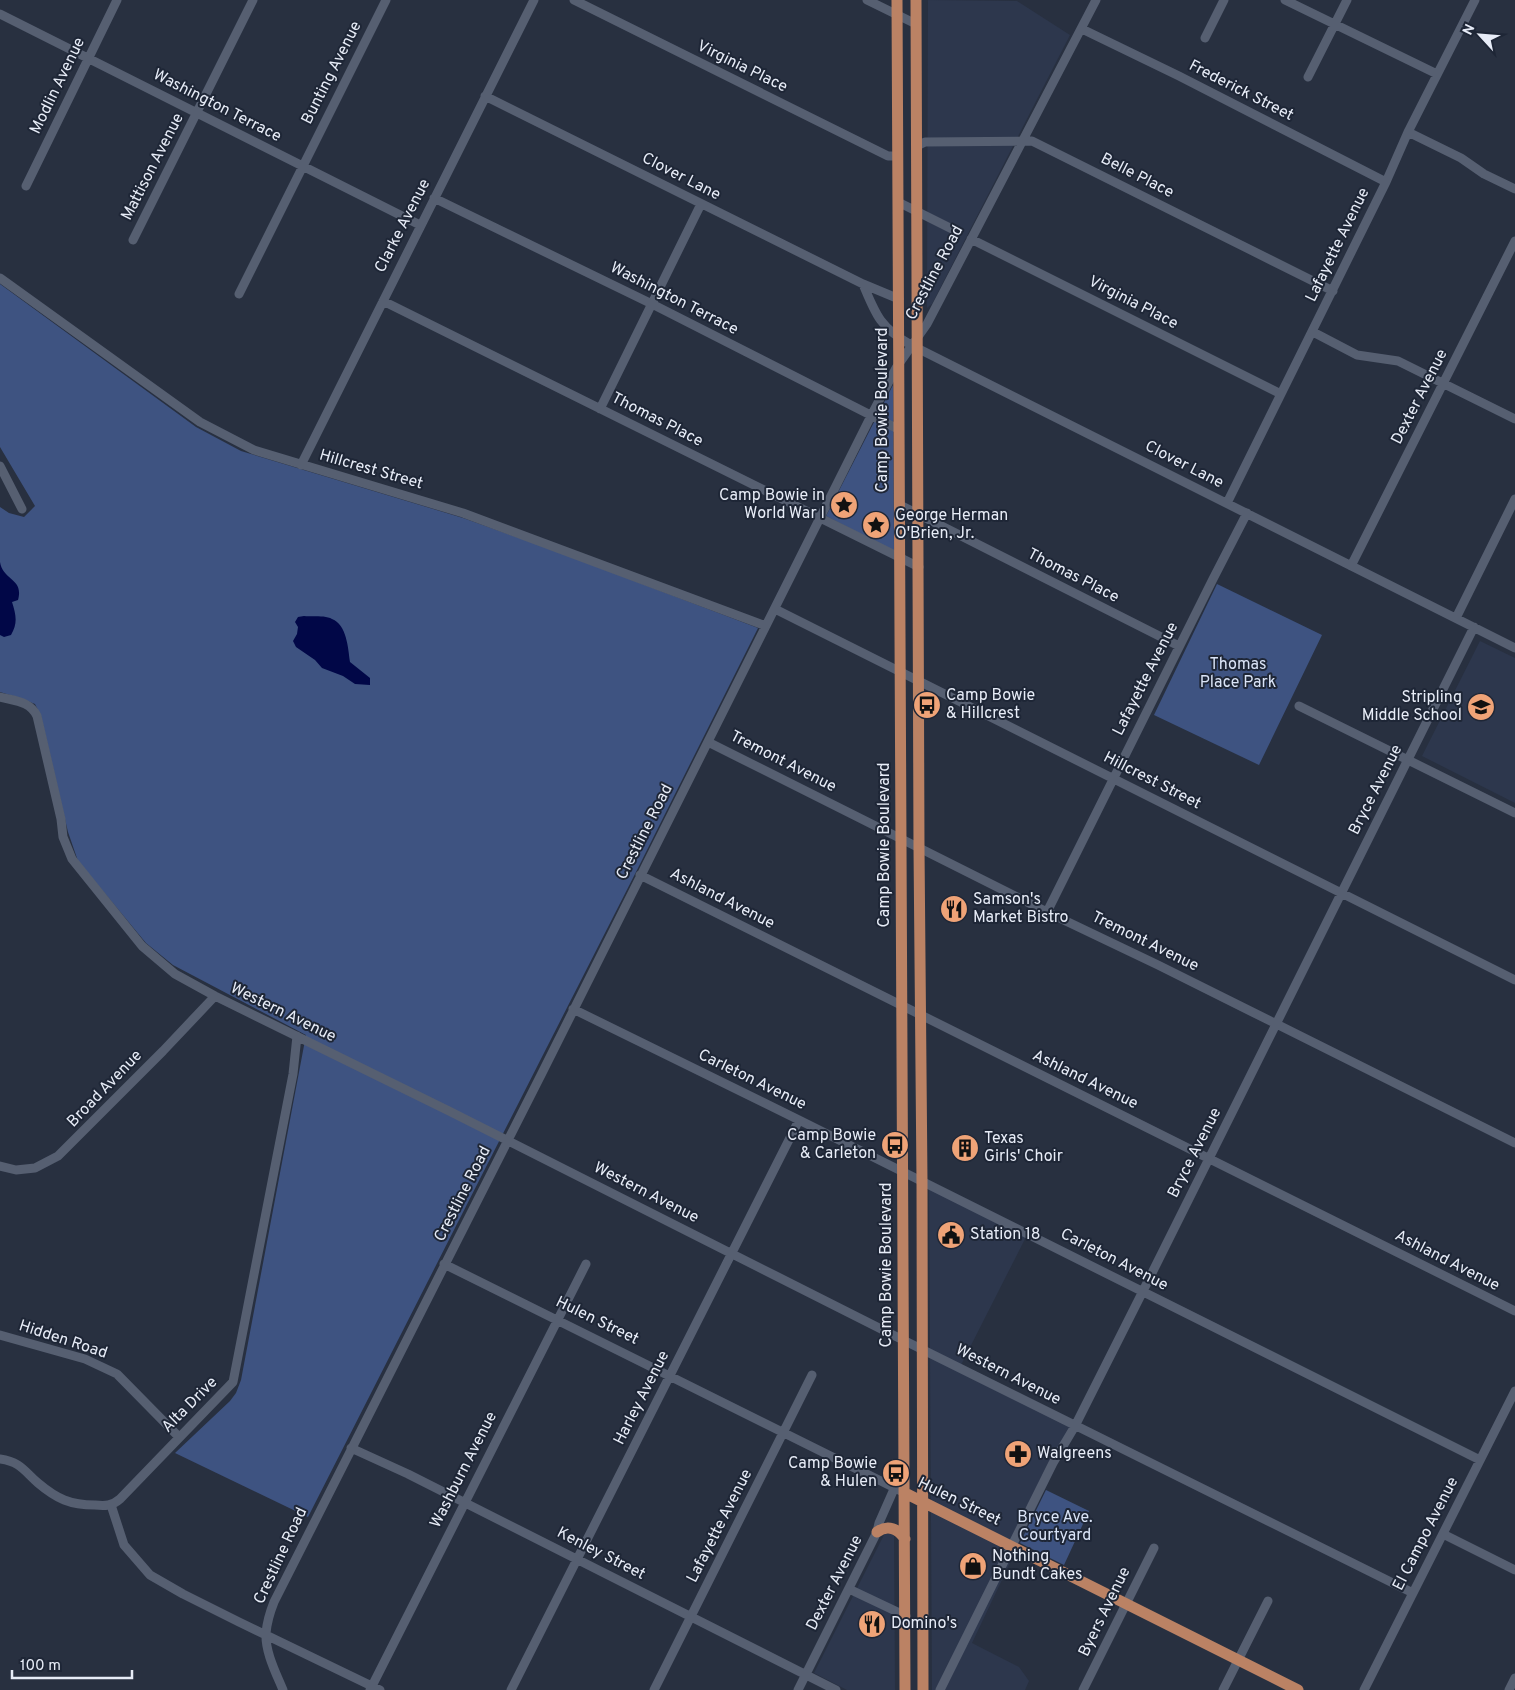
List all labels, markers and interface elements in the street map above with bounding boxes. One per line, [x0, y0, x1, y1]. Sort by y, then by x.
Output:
north arrow [1455, 10, 1505, 60]
street label: Bunting Avenue [297, 18, 367, 128]
text: N [1460, 22, 1480, 38]
street label: Modlin Avenue [26, 34, 90, 138]
street label: Virginia Place [693, 36, 791, 98]
street label: Frederick Street [1185, 56, 1297, 126]
street label: Washington Terrace [150, 65, 284, 147]
street label: Mattison Avenue [117, 110, 189, 224]
street label: Clover Lane [638, 149, 724, 205]
street label: Belle Place [1097, 149, 1177, 203]
street label: Clarke Avenue [371, 176, 435, 276]
street label: Lafayette Avenue [1302, 185, 1374, 305]
street label: Crestline Road [902, 222, 968, 324]
street label: Washington Terrace [607, 258, 741, 340]
street label: Virginia Place [1085, 272, 1181, 334]
street label: Camp Bowie Boulevard [873, 327, 893, 493]
street label: Dexter Avenue [1387, 346, 1453, 448]
street label: Thomas Place [608, 388, 706, 452]
street label: Clover Lane [1141, 437, 1227, 493]
street label: Hillcrest Street [317, 446, 425, 494]
place label: Camp Bowie in World War I [719, 486, 825, 524]
place icon: Camp Bowie in World War I [829, 490, 859, 520]
place label: George Herman O'Brien, Jr. [895, 506, 1008, 544]
place icon: George Herman O'Brien, Jr. [861, 510, 891, 540]
street label: Thomas Place [1024, 544, 1122, 608]
street label: Lafayette Avenue [1109, 619, 1183, 739]
park label: Thomas Place Park [1200, 655, 1276, 693]
place label: Camp Bowie & Hillcrest [946, 686, 1035, 724]
place label: Stripling Middle School [1362, 688, 1462, 726]
bus stop icon: Camp Bowie & Hillcrest [912, 690, 942, 720]
school or university icon: Stripling Middle School [1466, 692, 1496, 722]
street label: Tremont Avenue [727, 727, 839, 797]
street label: Bryce Avenue [1345, 742, 1407, 838]
street label: Hillcrest Street [1100, 748, 1204, 814]
street label: Camp Bowie Boulevard [875, 762, 895, 928]
street label: Crestline Road [612, 781, 678, 883]
street label: Ashland Avenue [666, 864, 778, 934]
place label: Samson's Market Bistro [973, 890, 1069, 928]
restaurant icon: Samson's Market Bistro [939, 894, 969, 924]
street label: Tremont Avenue [1088, 907, 1202, 977]
street label: Western Avenue [227, 979, 339, 1047]
street label: Carleton Avenue [695, 1045, 809, 1115]
street label: Broad Avenue [63, 1046, 147, 1132]
street label: Ashland Avenue [1029, 1046, 1141, 1114]
street label: Bryce Avenue [1164, 1105, 1226, 1201]
place label: Camp Bowie & Carleton [787, 1126, 876, 1164]
place label: Texas Girls' Choir [984, 1129, 1063, 1167]
bus stop icon: Camp Bowie & Carleton [880, 1130, 910, 1160]
building icon: Texas Girls' Choir [950, 1133, 980, 1163]
street label: Crestline Road [430, 1143, 496, 1245]
street label: Western Avenue [590, 1158, 702, 1228]
street label: Camp Bowie Boulevard [877, 1182, 897, 1348]
public building icon: Station 18 [936, 1220, 966, 1250]
street label: Carleton Avenue [1057, 1224, 1171, 1296]
place label: Station 18 [970, 1225, 1041, 1245]
street label: Ashland Avenue [1391, 1226, 1503, 1296]
street label: Hulen Street [552, 1292, 642, 1350]
street label: Hidden Road [16, 1316, 110, 1364]
street label: Western Avenue [952, 1340, 1064, 1410]
street label: Harley Avenue [610, 1348, 674, 1448]
street label: Alta Drive [158, 1373, 222, 1437]
street label: Washburn Avenue [426, 1409, 502, 1531]
pharmacy icon: Walgreens [1003, 1439, 1033, 1469]
place label: Walgreens [1037, 1444, 1112, 1464]
place label: Camp Bowie & Hulen [788, 1454, 877, 1492]
bus stop icon: Camp Bowie & Hulen [881, 1458, 911, 1488]
street label: Lafayette Avenue [683, 1466, 757, 1586]
street label: Hulen Street [914, 1473, 1004, 1531]
street label: El Campo Avenue [1389, 1474, 1463, 1594]
street label: Crestline Road [250, 1504, 312, 1608]
park label: Bryce Ave. Courtyard [1017, 1508, 1093, 1546]
street label: Kenley Street [553, 1523, 649, 1585]
street label: Dexter Avenue [802, 1532, 868, 1634]
place label: Nothing Bundt Cakes [992, 1547, 1082, 1585]
shop icon: Nothing Bundt Cakes [958, 1551, 988, 1581]
street label: Byers Avenue [1075, 1564, 1135, 1660]
restaurant icon: Domino's [857, 1609, 887, 1639]
place label: Domino's [891, 1614, 957, 1634]
scale bar [12, 1648, 132, 1680]
text: 100 m [20, 1657, 61, 1676]

